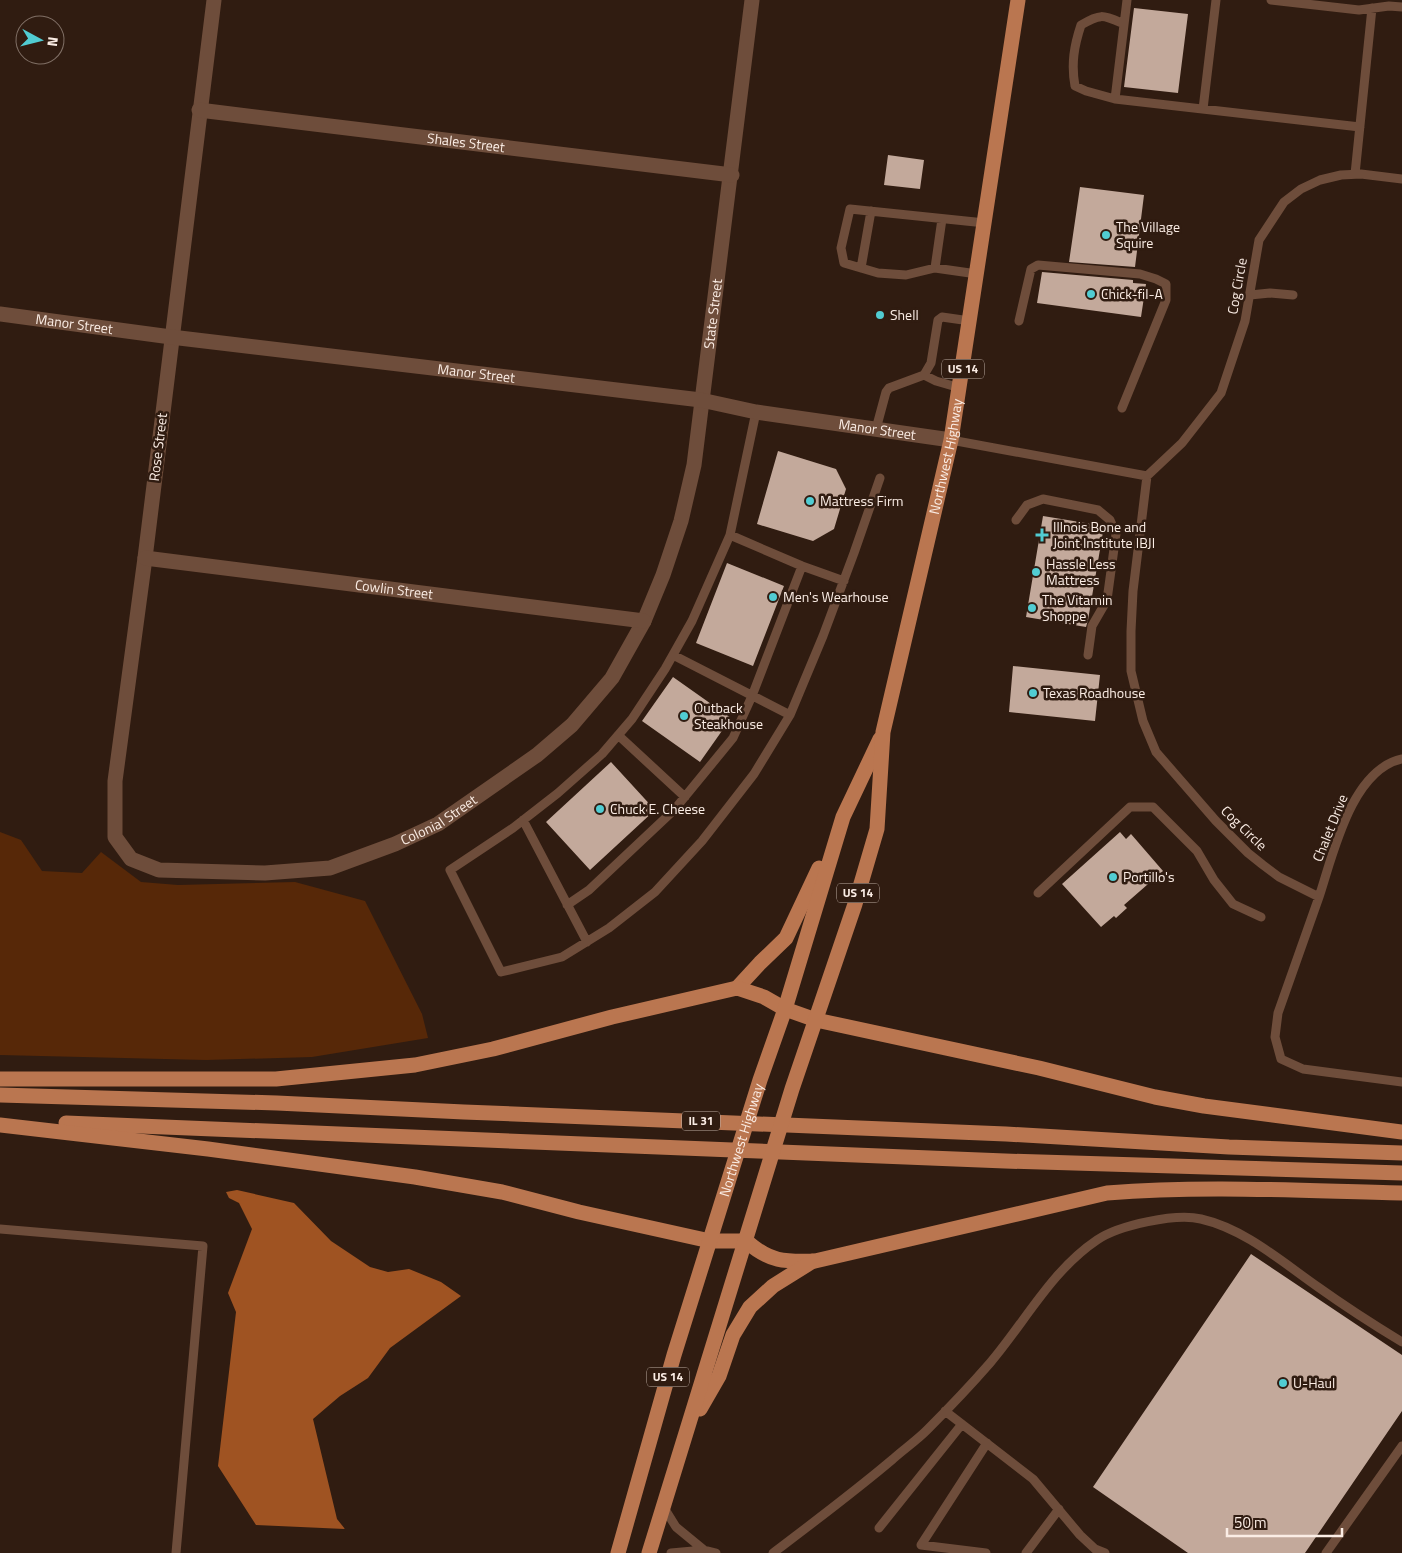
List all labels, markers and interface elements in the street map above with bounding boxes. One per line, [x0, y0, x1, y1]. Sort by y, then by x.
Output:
north arrow [15, 15, 65, 65]
text: N [42, 36, 64, 48]
street label: Shales Street [426, 127, 506, 157]
place label: The Village Squire [1116, 216, 1180, 253]
marker: The Village Squire [1100, 229, 1112, 241]
street label: Cog Circle [1221, 256, 1252, 316]
street label: State Street [698, 277, 727, 350]
place label: Chick-fil-A [1101, 283, 1163, 304]
marker: Chick-fil-A [1085, 288, 1097, 300]
place label: Shell [890, 304, 919, 325]
street label: Manor Street [34, 308, 114, 339]
marker: Shell [874, 309, 886, 321]
street label: Manor Street [436, 358, 516, 388]
road number: US 14 [942, 359, 984, 378]
street label: Northwest Highway [923, 397, 967, 516]
street label: Rose Street [143, 412, 172, 482]
street label: Manor Street [837, 413, 917, 445]
place label: Mattress Firm [820, 490, 903, 511]
marker: Mattress Firm [804, 495, 816, 507]
place label: Illnois Bone and Joint Institute IBJI [1053, 516, 1155, 553]
marker: Illnois Bone and Joint Institute IBJI [1035, 528, 1049, 542]
place label: Hassle Less Mattress [1046, 553, 1116, 590]
marker: Hassle Less Mattress [1030, 566, 1042, 578]
street label: Cowlin Street [354, 574, 434, 604]
place label: Men's Wearhouse [783, 586, 889, 607]
place label: The Vitamin Shoppe [1042, 589, 1112, 626]
marker: Men's Wearhouse [767, 591, 779, 603]
marker: The Vitamin Shoppe [1026, 602, 1038, 614]
place label: Texas Roadhouse [1043, 682, 1145, 703]
marker: Texas Roadhouse [1027, 687, 1039, 699]
place label: Outback Steakhouse [694, 697, 763, 734]
marker: Outback Steakhouse [678, 710, 690, 722]
street label: Colonial Street [397, 789, 481, 850]
street label: Chalet Drive [1306, 791, 1353, 865]
place label: Chuck E. Cheese [610, 798, 705, 819]
street label: Cog Circle [1217, 800, 1272, 855]
marker: Chuck E. Cheese [594, 803, 606, 815]
place label: Portillo's [1123, 866, 1174, 887]
marker: Portillo's [1107, 871, 1119, 883]
road number: US 14 [837, 884, 879, 902]
street label: Northwest Highway [713, 1080, 768, 1199]
road number: IL 31 [682, 1112, 720, 1130]
road number: US 14 [647, 1368, 689, 1386]
place label: U-Haul [1293, 1372, 1335, 1393]
marker: U-Haul [1277, 1377, 1289, 1389]
scale bar [1227, 1506, 1342, 1538]
text: 50 m [1234, 1511, 1267, 1534]

